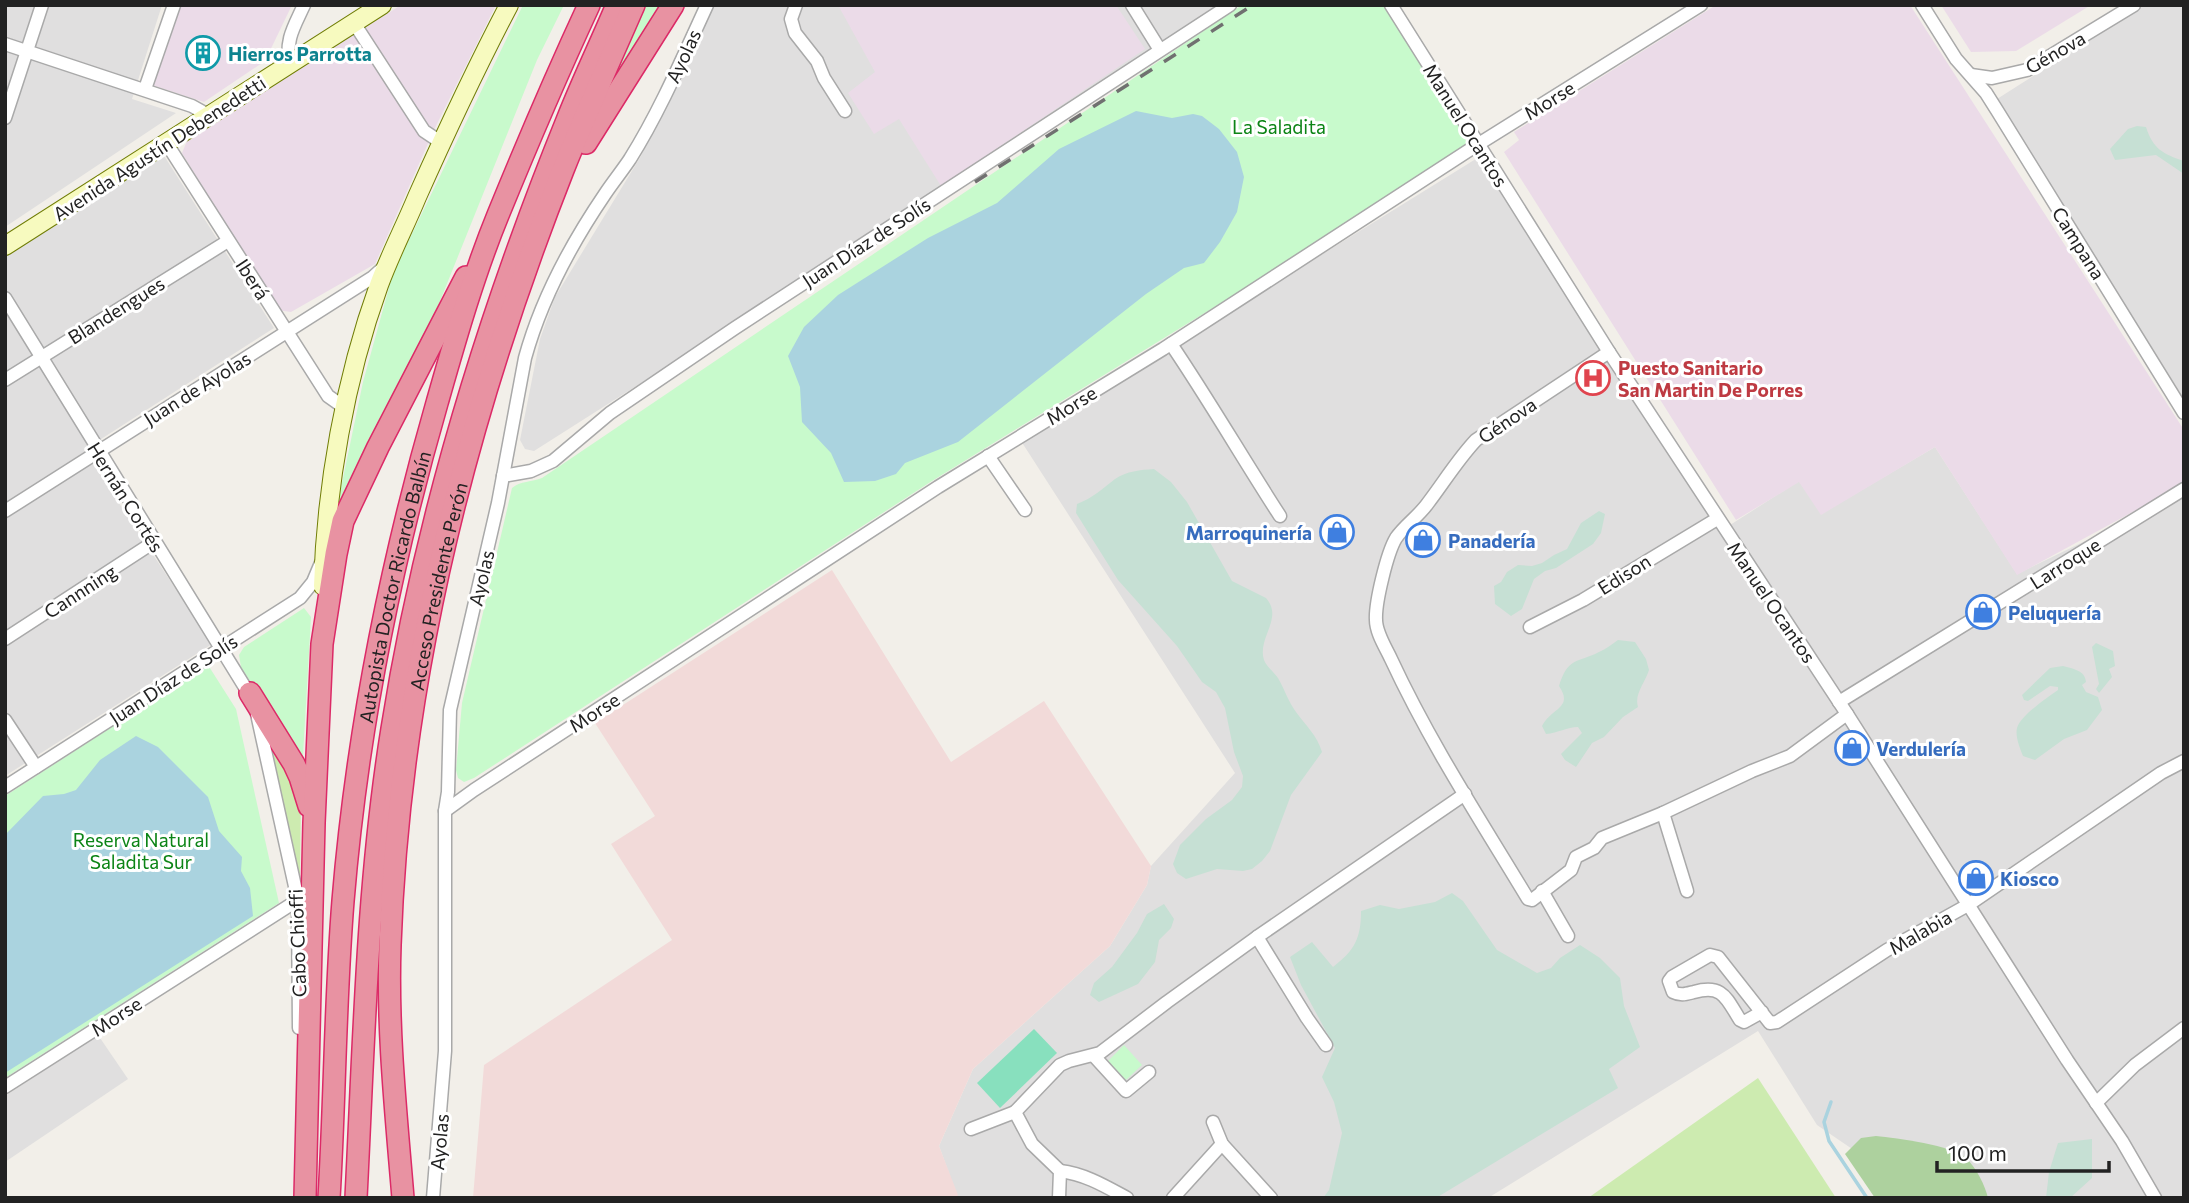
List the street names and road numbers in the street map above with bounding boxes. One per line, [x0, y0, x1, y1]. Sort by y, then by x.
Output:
street label: Ayolas [661, 25, 705, 87]
street label: Génova [2021, 26, 2089, 78]
street label: Manuel Ocantos [1419, 59, 1513, 191]
street label: Avenida Agustín Debenedetti [48, 71, 270, 225]
street label: Morse [1519, 76, 1579, 124]
street label: Juan Díaz de Solís [798, 192, 934, 292]
street label: Campana [2048, 202, 2110, 284]
street label: Iberá [231, 254, 275, 304]
street label: Blandengues [64, 271, 168, 349]
street label: Juan de Ayolas [139, 346, 255, 430]
street label: Morse [1041, 381, 1101, 429]
street label: Génova [1473, 392, 1541, 448]
street label: Hernán Cortés [83, 438, 169, 556]
street label: Autopista Doctor Ricardo Balbín [353, 448, 435, 725]
street label: Acceso Presidente Perón [404, 480, 471, 692]
street label: Larroque [2026, 532, 2104, 594]
street label: Manuel Ocantos [1723, 537, 1821, 667]
street label: Ayolas [463, 548, 499, 608]
street label: Edison [1593, 549, 1655, 599]
street label: Cannning [39, 559, 121, 623]
street label: Juan Díaz de Solís [105, 629, 241, 729]
street label: Morse [564, 687, 624, 737]
street label: Cabo Chioffi [284, 888, 310, 998]
street label: Malabia [1884, 905, 1956, 959]
street label: Morse [86, 991, 146, 1041]
street label: Ayolas [425, 1113, 453, 1171]

